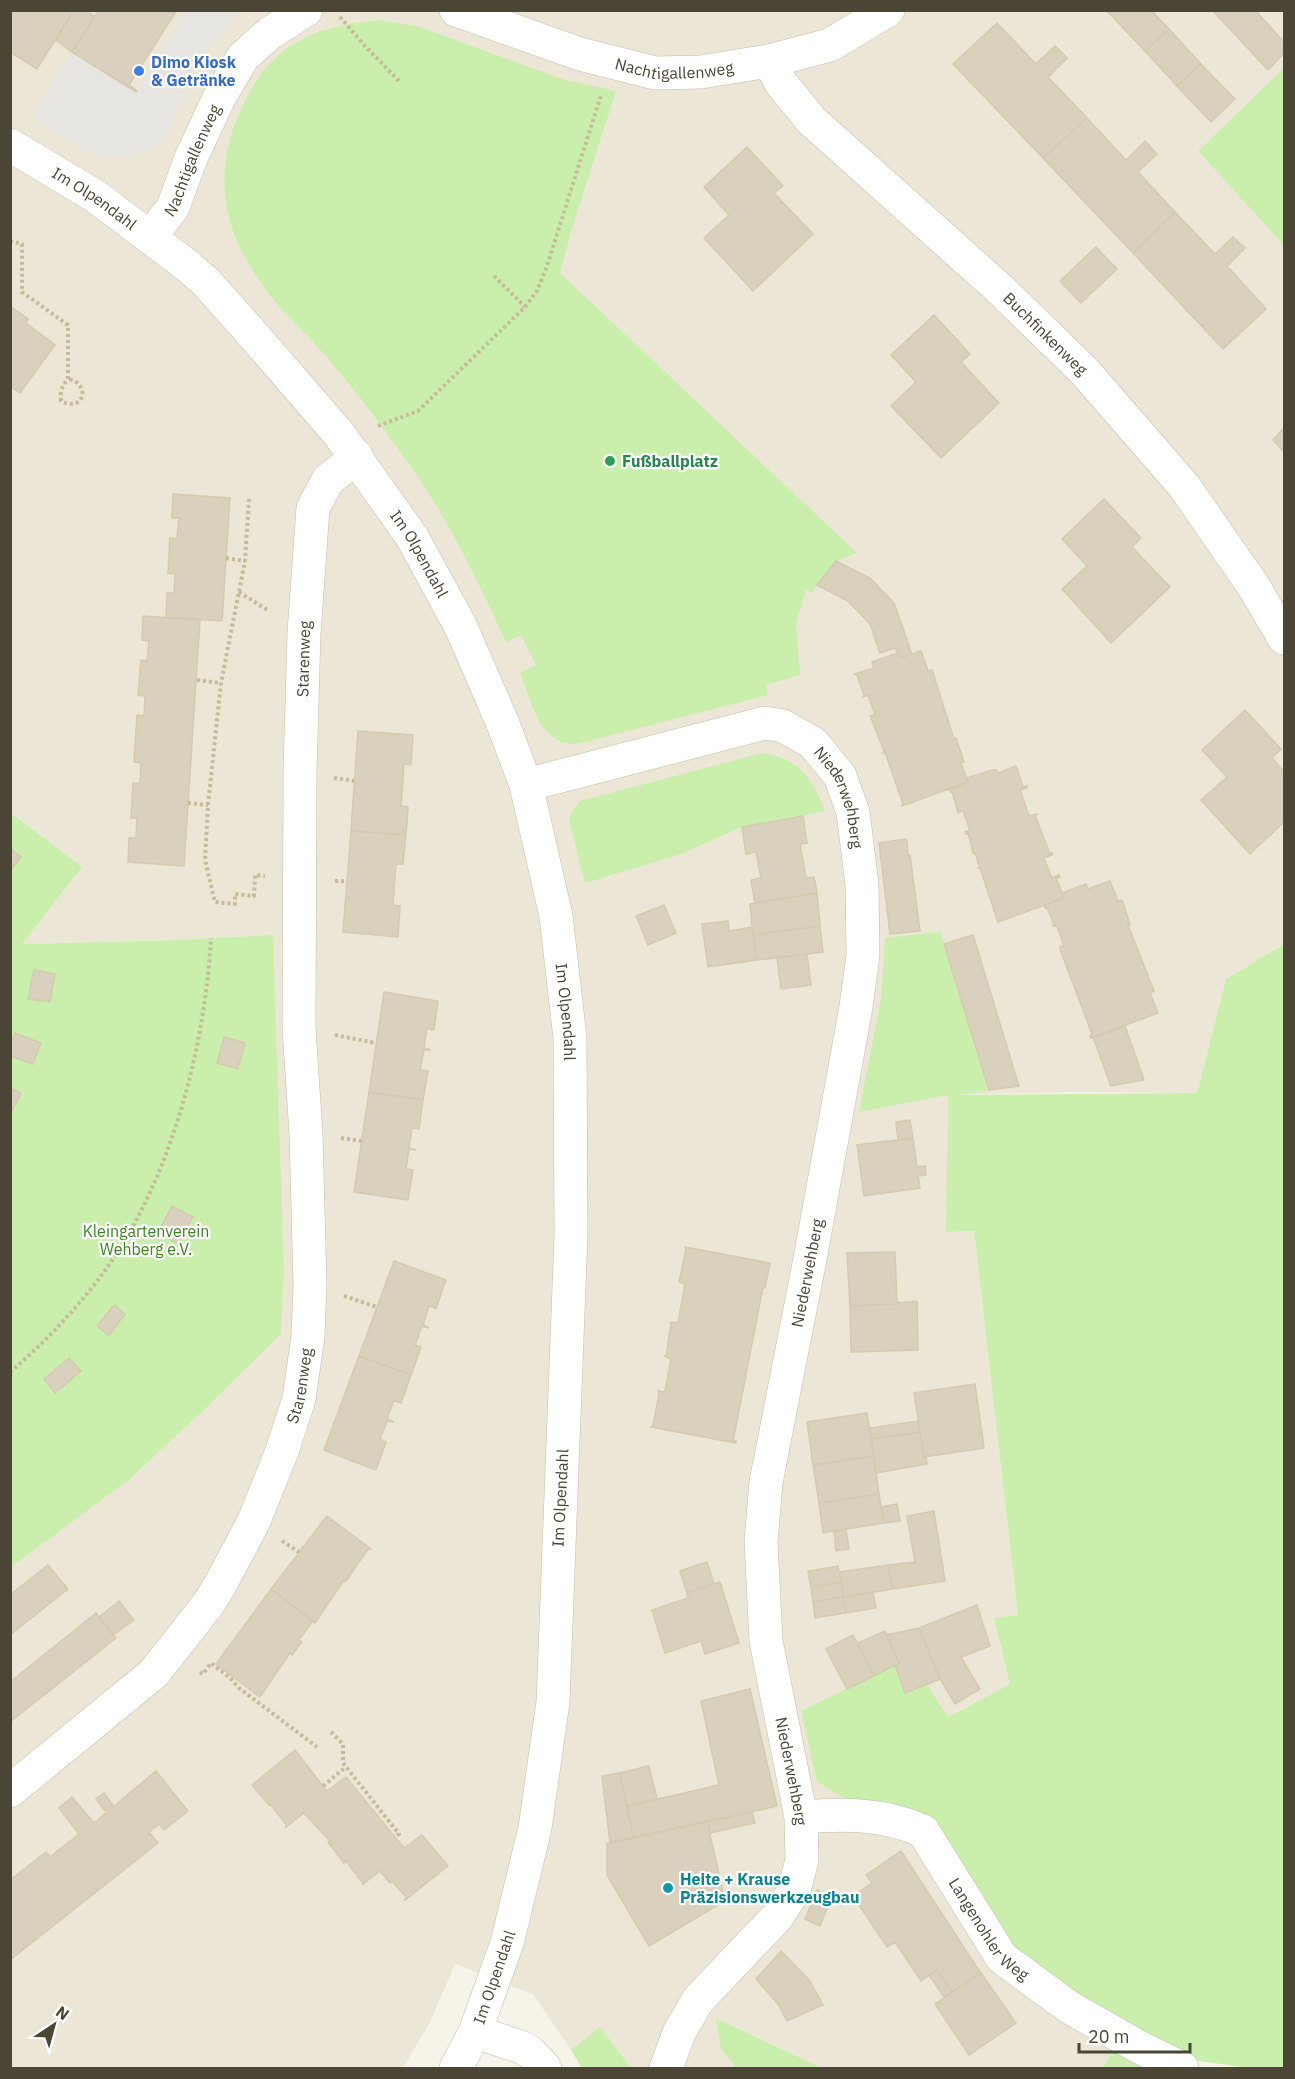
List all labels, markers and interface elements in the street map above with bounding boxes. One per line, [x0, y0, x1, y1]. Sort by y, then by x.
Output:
place label: Dimo Kiosk & Getränke [151, 52, 237, 90]
street label: Nachtigallenweg [613, 53, 736, 83]
marker: Dimo Kiosk & Getränke [132, 64, 146, 78]
street label: Nachtigallenweg [159, 101, 225, 220]
street label: Im Olpendahl [48, 163, 141, 234]
street label: Buchfinkenweg [999, 288, 1092, 380]
place label: Fußballplatz [622, 451, 718, 471]
marker: Fußballplatz [603, 454, 617, 468]
street label: Im Olpendahl [386, 506, 453, 601]
street label: Starenweg [292, 619, 315, 697]
street label: Niederwehberg [810, 742, 867, 850]
street label: Im Olpendahl [551, 962, 580, 1061]
street label: Niederwehberg [787, 1216, 827, 1329]
park label: Kleingartenverein Wehberg e.V. [83, 1221, 209, 1259]
street label: Starenweg [282, 1346, 316, 1426]
street label: Im Olpendahl [547, 1448, 573, 1548]
street label: Niederwehberg [771, 1715, 811, 1826]
place label: Heite + Krause Präzisionswerkzeugbau [680, 1869, 859, 1907]
street label: Langenohler Weg [945, 1874, 1034, 1985]
marker: Heite + Krause Präzisionswerkzeugbau [661, 1881, 675, 1895]
street label: Im Olpendahl [469, 1927, 519, 2027]
north arrow [24, 1995, 84, 2055]
text: N [52, 2001, 73, 2024]
scale bar [1079, 2016, 1190, 2054]
text: 20 m [1088, 2025, 1130, 2048]

